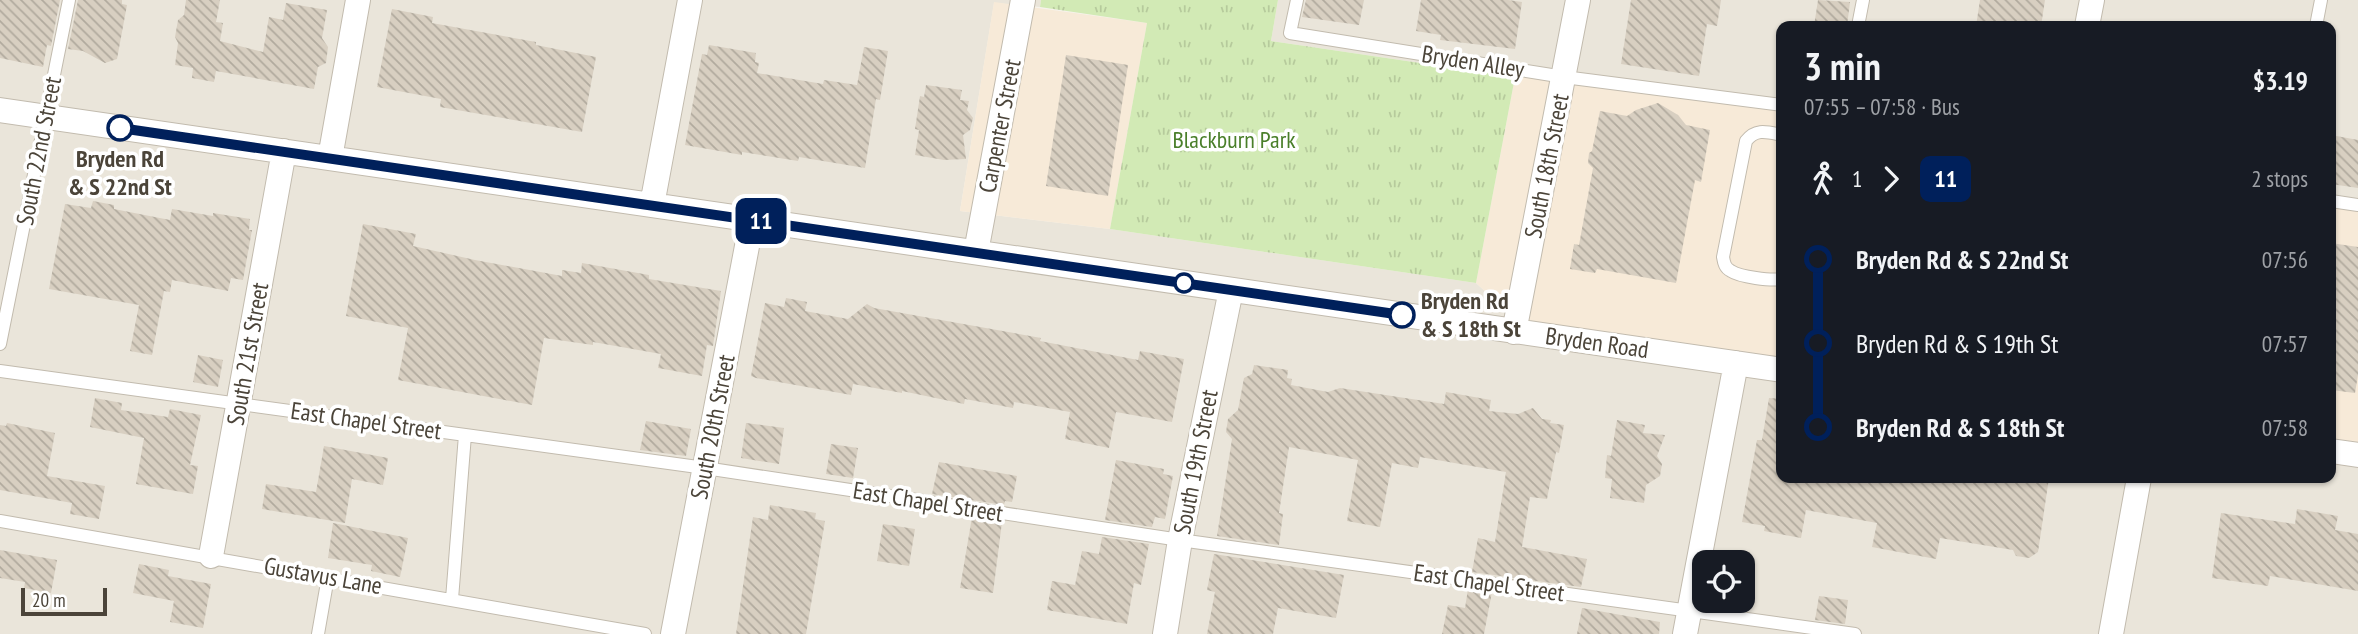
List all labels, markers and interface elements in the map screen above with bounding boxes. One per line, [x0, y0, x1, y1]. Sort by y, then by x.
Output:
street label: Bryden Alley [1420, 38, 1526, 85]
text: 3 min [1804, 41, 1881, 90]
street label: Carpenter Street [971, 56, 1028, 195]
text: $3.19 [2253, 64, 2308, 97]
street label: South 22nd Street [9, 74, 68, 228]
street label: South 18th Street [1517, 90, 1576, 241]
text: 07:55 – 07:58 · Bus [1804, 92, 1960, 121]
marker: Bryden Rd & S 22nd St [107, 115, 133, 141]
park label: Blackburn Park [1172, 124, 1296, 155]
place label: Bryden Rd & S 22nd St [68, 143, 172, 202]
icon: walk [1804, 160, 1842, 198]
icon: forward [1872, 160, 1910, 198]
text: 11 [1934, 163, 1957, 194]
text: 1 [1852, 164, 1862, 193]
text: 2 stops [2251, 164, 2308, 193]
line badge: 11 [730, 198, 792, 244]
text: 11 [750, 205, 772, 236]
text: Bryden Rd & S 22nd St [1856, 243, 2068, 276]
text: 07:56 [2262, 245, 2308, 274]
unlabelled marker [1174, 273, 1194, 293]
street label: South 21st Street [220, 280, 275, 428]
place label: Bryden Rd & S 18th St [1421, 285, 1521, 344]
marker: Bryden Rd & S 18th St [1389, 302, 1415, 328]
street label: Bryden Road [1544, 320, 1651, 365]
text: Bryden Rd & S 19th St [1856, 327, 2058, 360]
text: 07:57 [2262, 329, 2308, 358]
street label: South 20th Street [683, 351, 742, 502]
street label: South 19th Street [1166, 386, 1225, 537]
street label: East Chapel Street [289, 395, 444, 446]
text: Bryden Rd & S 18th St [1856, 411, 2064, 444]
text: 07:58 [2262, 413, 2308, 442]
street label: East Chapel Street [851, 474, 1006, 529]
street label: Gustavus Lane [262, 550, 384, 601]
map controls [1692, 550, 1755, 613]
button: locate [1692, 550, 1755, 613]
street label: East Chapel Street [1412, 557, 1567, 608]
scale bar [21, 585, 107, 617]
text: 20 m [32, 588, 66, 612]

